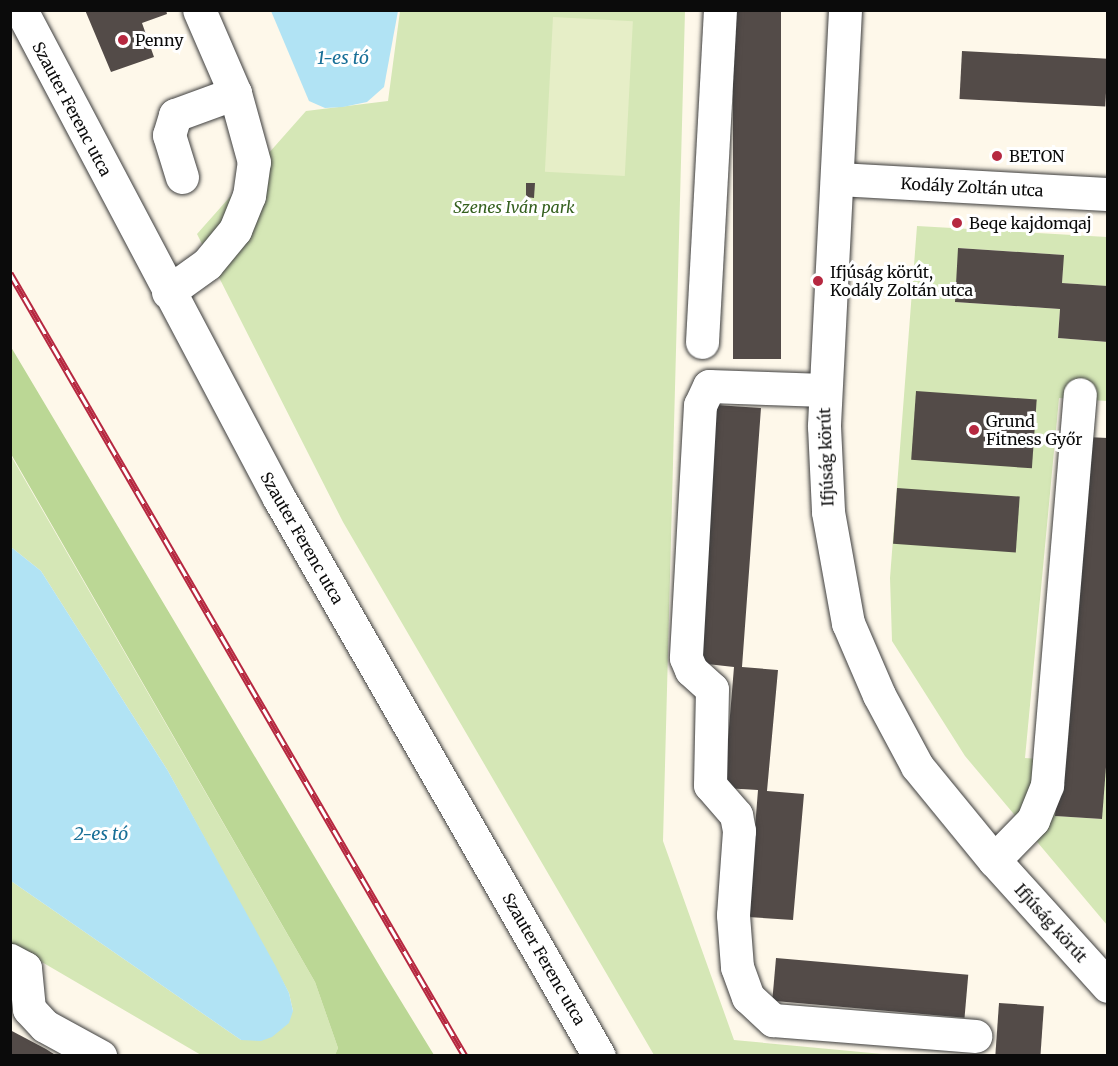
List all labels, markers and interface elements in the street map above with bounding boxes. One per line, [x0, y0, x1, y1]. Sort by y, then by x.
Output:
place label: Penny [135, 30, 183, 50]
marker: Penny [116, 33, 130, 47]
street label: Szauter Ferenc utca [28, 39, 116, 179]
water label: 1-es tó [317, 47, 369, 69]
place label: BETON [1009, 146, 1064, 166]
marker: BETON [990, 149, 1004, 163]
street label: Kodály Zoltán utca [900, 174, 1044, 200]
park label: Szenes Iván park [453, 197, 575, 217]
place label: Beqe kajdomqaj [969, 213, 1092, 233]
marker: Beqe kajdomqaj [950, 216, 964, 230]
place label: Ifjúság körút, Kodály Zoltán utca [830, 262, 973, 300]
marker: Ifjúság körút, Kodály Zoltán utca [811, 274, 825, 288]
street label: Ifjúság körút [815, 407, 837, 507]
place label: Grund Fitness Győr [986, 411, 1082, 449]
marker: Grund Fitness Győr [967, 423, 981, 437]
street label: Szauter Ferenc utca [256, 469, 348, 607]
water label: 2-es tó [74, 823, 128, 845]
street label: Ifjúság körút [1011, 880, 1091, 966]
street label: Szauter Ferenc utca [498, 890, 590, 1028]

